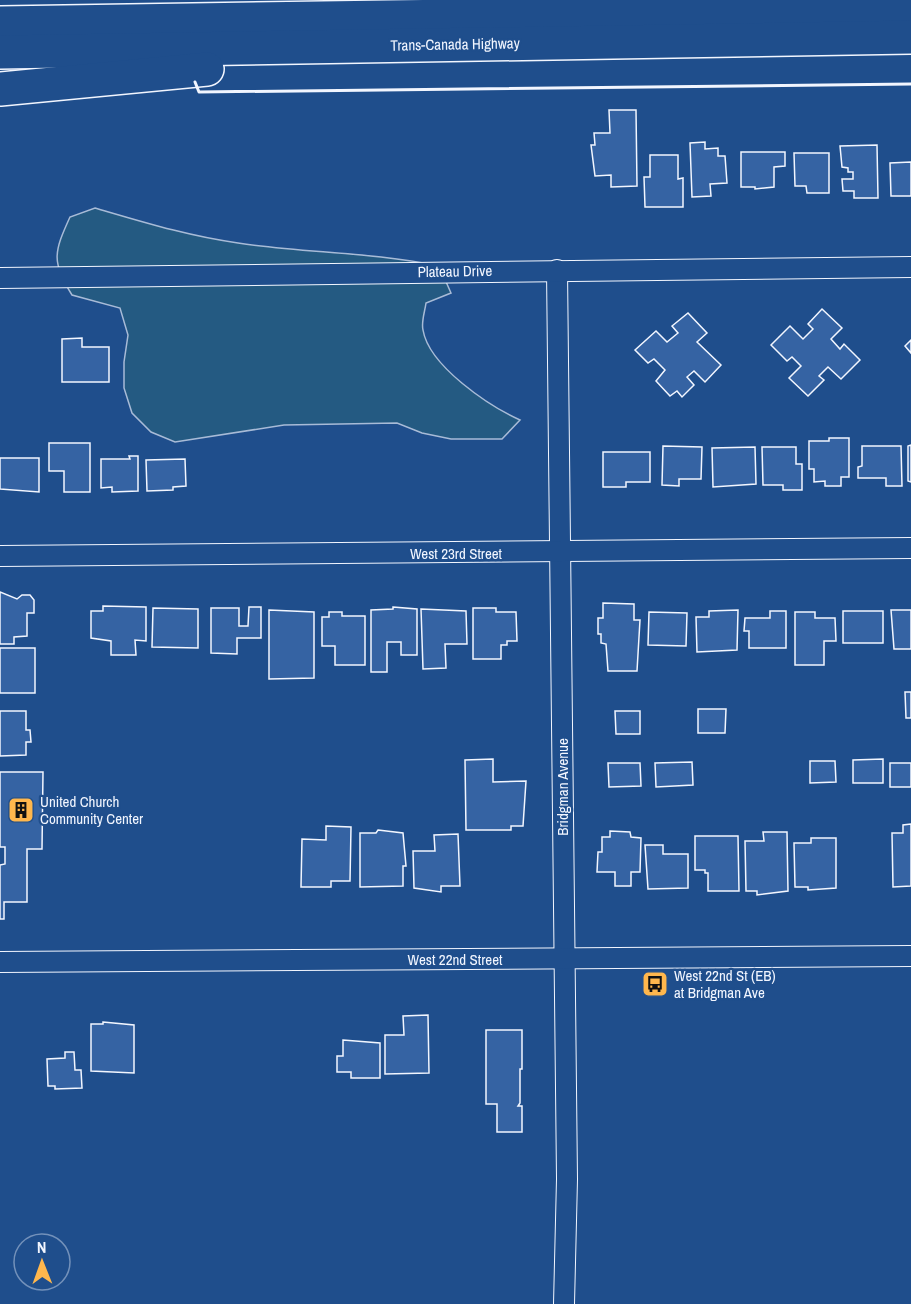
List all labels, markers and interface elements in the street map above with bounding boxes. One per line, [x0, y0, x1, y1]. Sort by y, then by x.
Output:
street label: Trans-Canada Highway [390, 32, 521, 56]
street label: Plateau Drive [418, 260, 493, 282]
street label: West 23rd Street [410, 543, 503, 564]
street label: Bridgman Avenue [552, 738, 573, 836]
place label: United Church Community Center [40, 791, 143, 829]
building icon: United Church Community Center [6, 795, 36, 825]
street label: West 22nd Street [408, 949, 503, 970]
place label: West 22nd St (EB) at Bridgman Ave [674, 965, 776, 1003]
bus stop icon: West 22nd St (EB) at Bridgman Ave [640, 969, 670, 999]
north arrow [12, 1232, 72, 1292]
text: N [37, 1236, 47, 1258]

